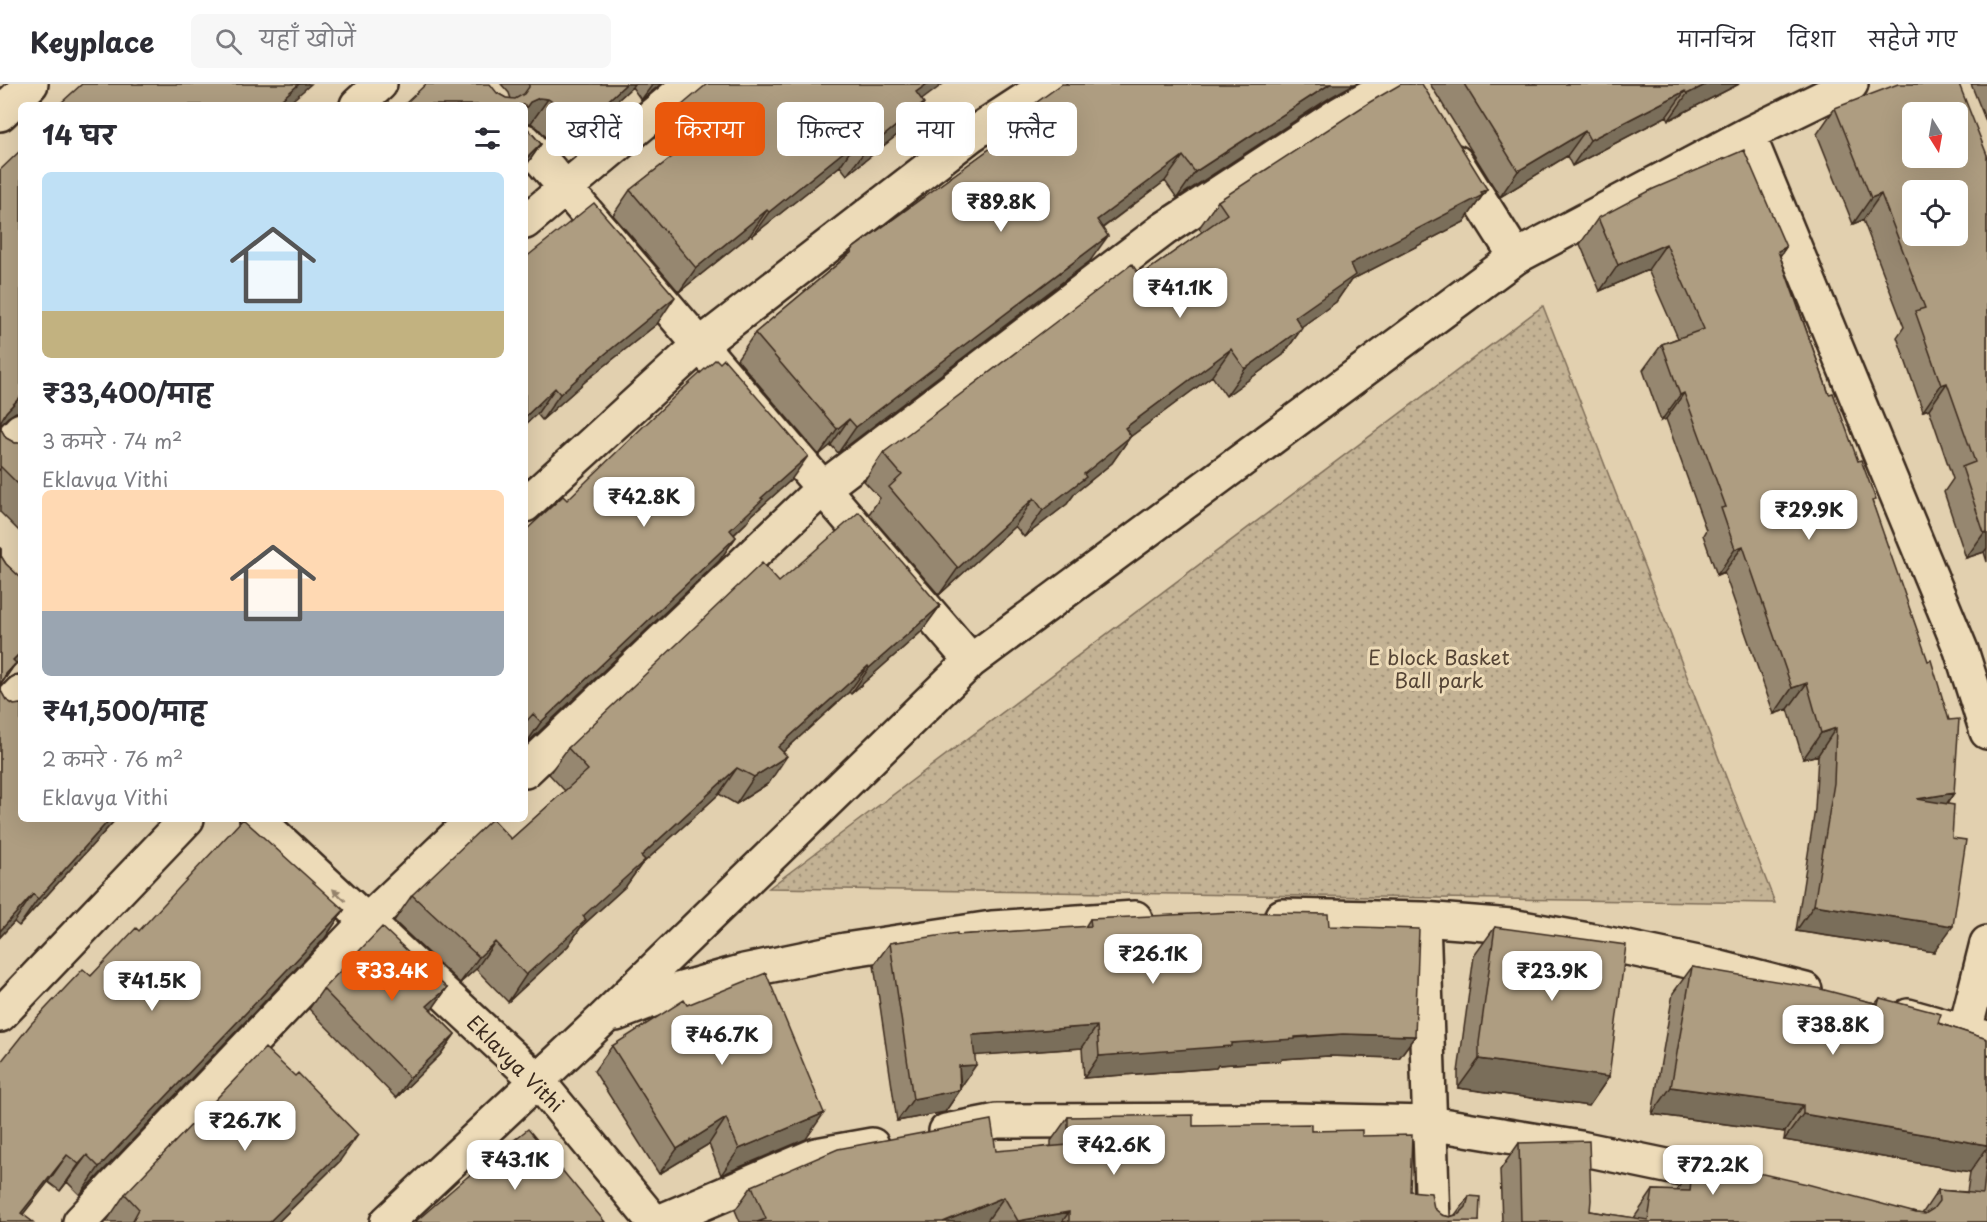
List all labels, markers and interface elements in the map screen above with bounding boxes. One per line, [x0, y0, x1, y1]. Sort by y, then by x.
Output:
search box [191, 14, 611, 68]
text: Keyplace [30, 20, 155, 63]
text: यहाँ खोजें [260, 21, 356, 54]
text: मानचित्र [1678, 22, 1755, 54]
text: दिशा [1788, 22, 1835, 54]
text: सहेजे गए [1868, 22, 1957, 54]
icon: search [212, 25, 245, 58]
chip: खरीदें [546, 102, 643, 156]
chip: किराया [655, 102, 765, 156]
chip: फ़िल्टर [777, 102, 884, 156]
chip: नया [896, 102, 975, 156]
chip: फ़्लैट [987, 102, 1077, 156]
north arrow [1902, 102, 1968, 168]
map controls [1902, 102, 1968, 246]
text: 14 घर [42, 115, 115, 154]
icon: filters [471, 122, 504, 155]
button: locate [1902, 180, 1968, 246]
pin: ₹89.8K [952, 182, 1050, 233]
text: ₹89.8K [966, 186, 1036, 216]
icon: home [219, 211, 327, 319]
pin: ₹41.1K [1131, 268, 1229, 319]
text: ₹41.1K [1147, 272, 1213, 302]
text: ₹33,400/माह [42, 373, 212, 412]
text: 3 कमरे · 74 m² [42, 426, 182, 456]
text: Eklavya Vithi [42, 464, 168, 494]
pin: ₹42.8K [595, 477, 693, 528]
text: ₹42.8K [608, 481, 680, 511]
pin: ₹29.9K [1760, 490, 1858, 541]
text: ₹29.9K [1774, 494, 1844, 524]
icon: home [219, 529, 327, 637]
park label: E block Basket Ball park [1368, 642, 1510, 695]
text: ₹41,500/माह [42, 691, 206, 730]
text: 2 कमरे · 76 m² [42, 744, 183, 774]
text: Eklavya Vithi [42, 782, 168, 812]
one-way arrow [333, 889, 347, 903]
pin: ₹26.1K [1104, 934, 1202, 985]
text: ₹26.1K [1118, 938, 1188, 968]
pin: ₹33.4K [343, 951, 441, 1002]
pin: ₹23.9K [1503, 951, 1601, 1002]
text: ₹33.4K [356, 955, 428, 985]
text: ₹23.9K [1516, 955, 1588, 985]
pin: ₹41.5K [103, 961, 201, 1012]
text: ₹41.5K [118, 965, 186, 995]
pin: ₹38.8K [1784, 1005, 1882, 1056]
street label: Eklavya Vithi [461, 1008, 571, 1118]
text: ₹38.8K [1797, 1009, 1869, 1039]
pin: ₹46.7K [673, 1015, 771, 1066]
text: ₹46.7K [685, 1019, 759, 1049]
pin: ₹26.7K [196, 1101, 294, 1152]
text: ₹26.7K [209, 1105, 281, 1135]
pin: ₹42.6K [1065, 1125, 1163, 1176]
text: ₹42.6K [1077, 1129, 1151, 1159]
pin: ₹43.1K [466, 1140, 564, 1191]
text: ₹43.1K [481, 1144, 549, 1174]
pin: ₹72.2K [1664, 1145, 1762, 1196]
text: ₹72.2K [1677, 1149, 1749, 1179]

